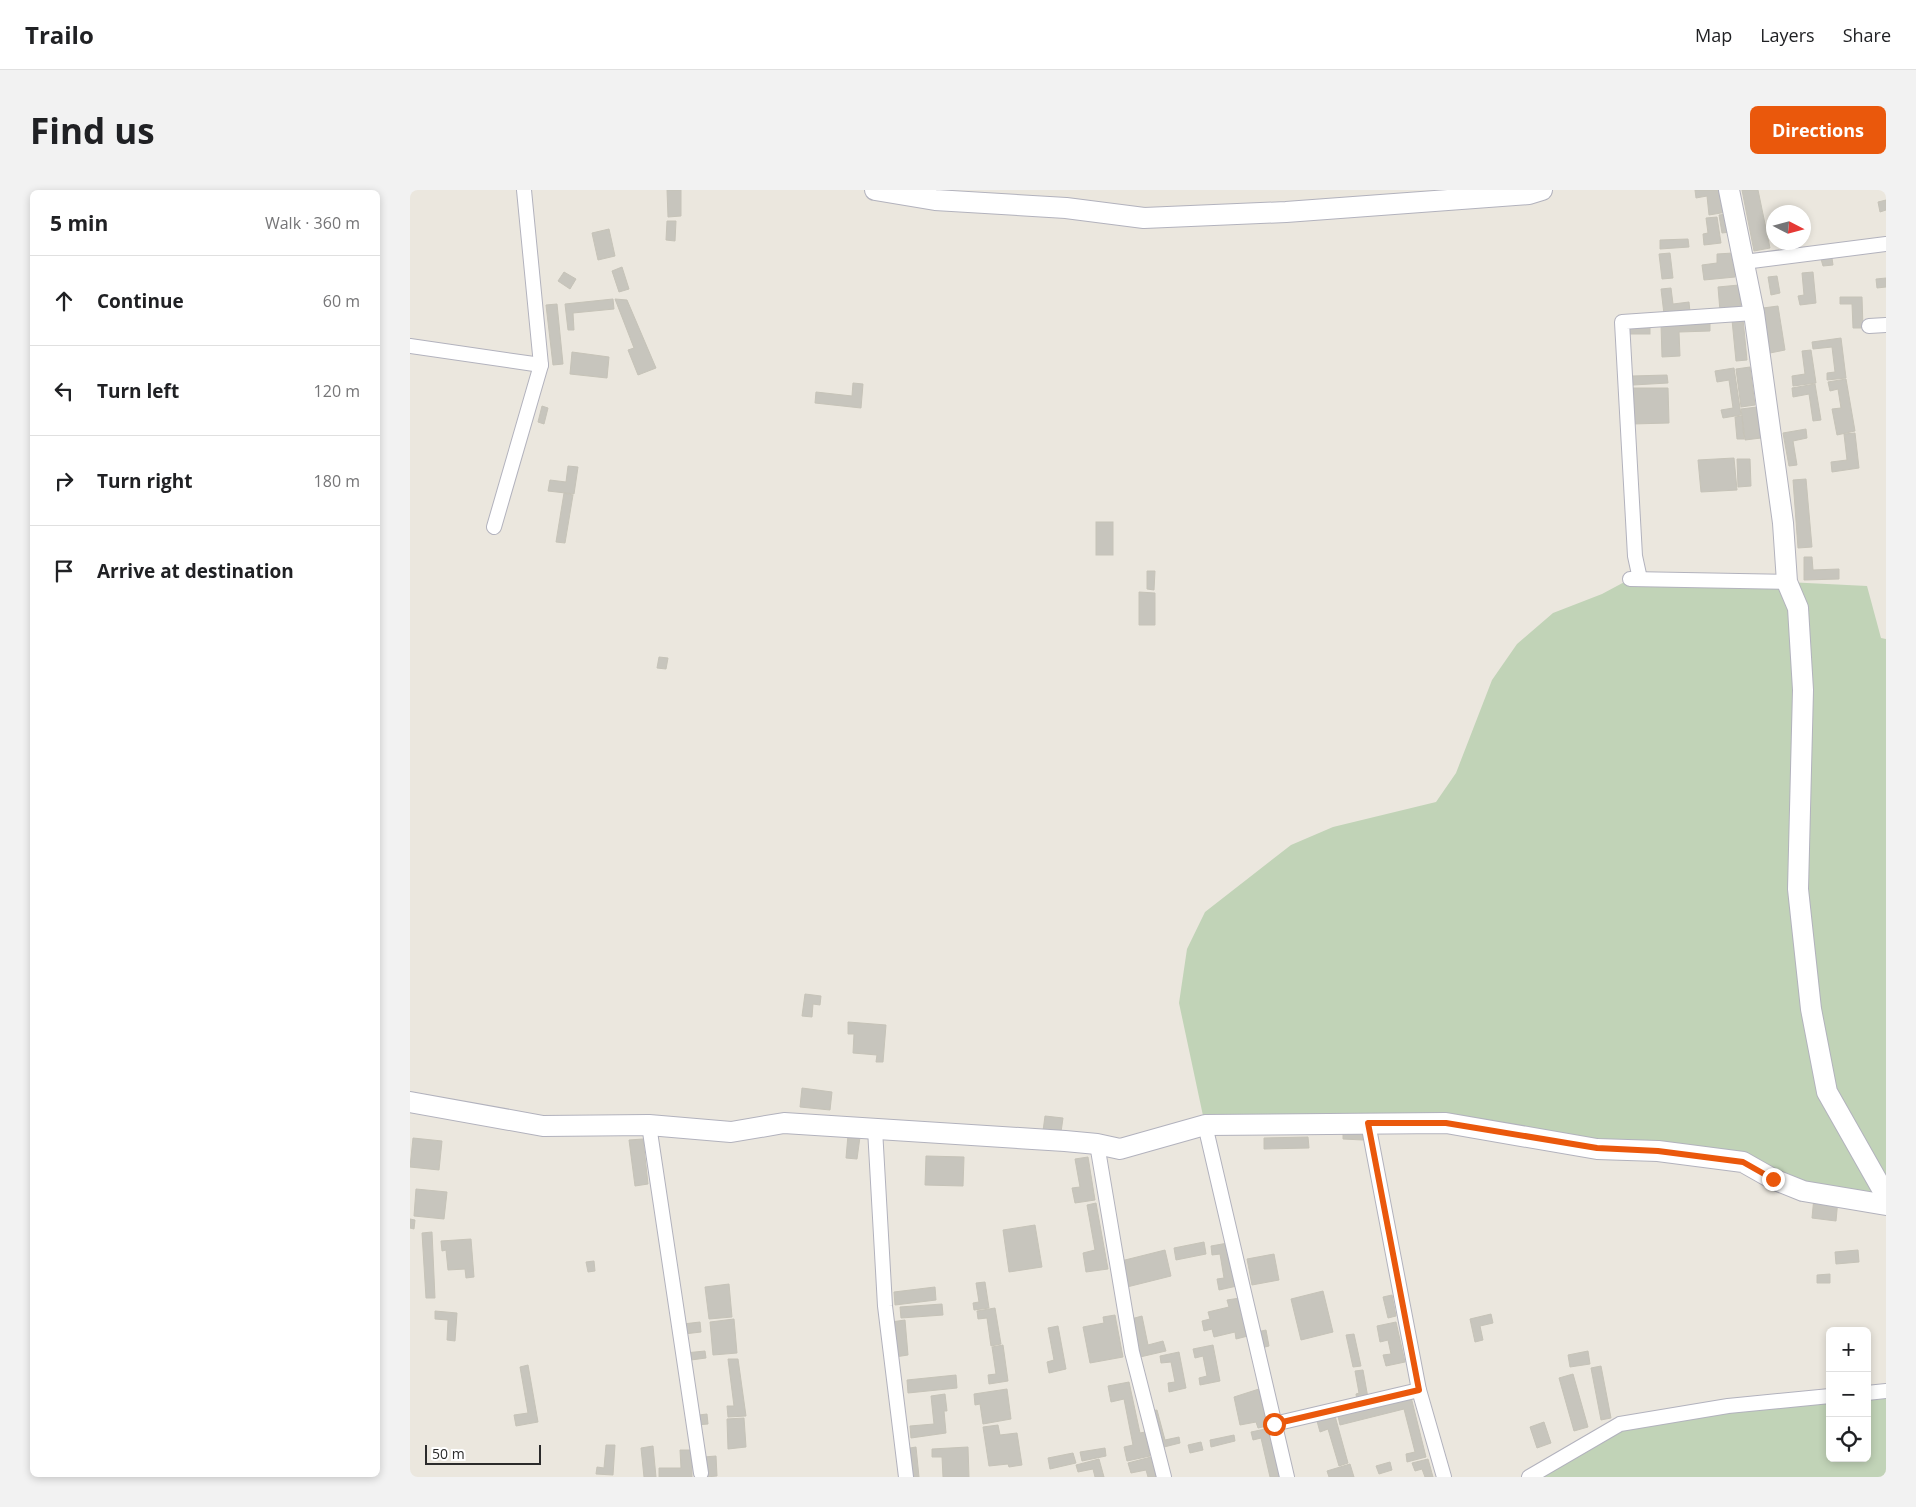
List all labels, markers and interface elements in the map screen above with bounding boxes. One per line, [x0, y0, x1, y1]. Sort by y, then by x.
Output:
text: Trailo [25, 18, 94, 51]
text: Map [1695, 23, 1732, 47]
text: Layers [1760, 23, 1815, 47]
text: Share [1843, 23, 1891, 47]
button: Directions [1750, 106, 1886, 154]
text: Find us [30, 107, 155, 154]
north arrow [1766, 205, 1811, 250]
text: 5 min [50, 209, 108, 237]
text: Walk · 360 m [265, 212, 360, 234]
icon: ahead [50, 287, 78, 315]
text: Continue [97, 288, 184, 314]
text: 60 m [323, 290, 360, 312]
icon: left [50, 377, 78, 405]
text: Turn left [97, 378, 179, 404]
text: 120 m [314, 380, 360, 402]
icon: right [50, 467, 78, 495]
text: Turn right [97, 468, 192, 494]
text: 180 m [314, 470, 360, 492]
icon: arrive [50, 557, 78, 585]
text: Arrive at destination [97, 558, 294, 584]
route end [1762, 1168, 1785, 1191]
map controls [1826, 1327, 1871, 1462]
button: + [1826, 1327, 1871, 1372]
button: − [1826, 1372, 1871, 1417]
route start [1263, 1413, 1286, 1436]
button: locate [1826, 1417, 1871, 1462]
scale bar [425, 1442, 541, 1465]
text: 50 m [432, 1444, 465, 1463]

